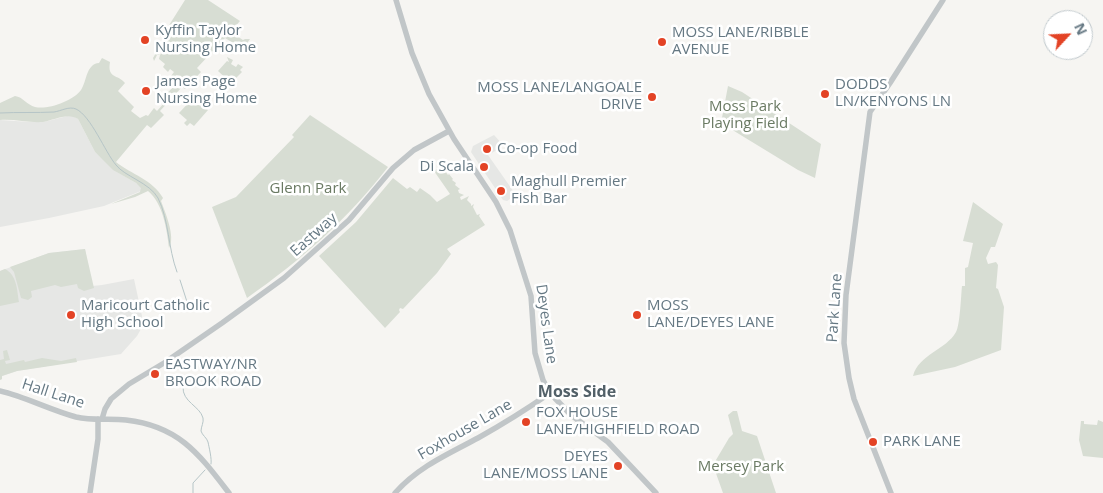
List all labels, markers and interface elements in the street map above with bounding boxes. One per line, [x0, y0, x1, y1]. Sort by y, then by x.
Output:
north arrow [1043, 10, 1093, 60]
text: N [1070, 20, 1092, 38]
place label: Kyffin Taylor Nursing Home [155, 22, 256, 57]
place label: MOSS LANE/RIBBLE AVENUE [672, 24, 809, 59]
marker: Kyffin Taylor Nursing Home [139, 34, 151, 46]
marker: MOSS LANE/RIBBLE AVENUE [656, 36, 668, 48]
place label: James Page Nursing Home [156, 73, 257, 108]
place label: DODDS LN/KENYONS LN [835, 76, 951, 111]
place label: MOSS LANE/LANGOALE DRIVE [477, 79, 642, 114]
marker: James Page Nursing Home [140, 85, 152, 97]
marker: DODDS LN/KENYONS LN [819, 88, 831, 100]
marker: MOSS LANE/LANGOALE DRIVE [646, 91, 658, 103]
park label: Moss Park Playing Field [702, 98, 788, 133]
place label: Co-op Food [497, 140, 577, 158]
marker: Co-op Food [481, 143, 493, 155]
place label: Di Scala [420, 158, 474, 176]
marker: Di Scala [478, 161, 490, 173]
place label: Maghull Premier Fish Bar [511, 173, 627, 208]
park label: Glenn Park [270, 180, 346, 198]
marker: Maghull Premier Fish Bar [495, 185, 507, 197]
street label: Eastway [287, 209, 341, 261]
street label: Park Lane [824, 273, 846, 343]
street label: Deyes Lane [532, 283, 560, 365]
place label: Maricourt Catholic High School [81, 297, 210, 332]
place label: MOSS LANE/DEYES LANE [647, 297, 774, 332]
marker: Maricourt Catholic High School [65, 309, 77, 321]
marker: MOSS LANE/DEYES LANE [631, 309, 643, 321]
place label: EASTWAY/NR BROOK ROAD [165, 356, 262, 391]
marker: EASTWAY/NR BROOK ROAD [149, 368, 161, 380]
street label: Hall Lane [19, 375, 87, 413]
district label: Moss Side [538, 382, 616, 402]
street label: Foxhouse Lane [415, 396, 515, 464]
place label: FOX HOUSE LANE/HIGHFIELD ROAD [536, 404, 700, 439]
marker: FOX HOUSE LANE/HIGHFIELD ROAD [520, 416, 532, 428]
place label: PARK LANE [883, 433, 961, 451]
marker: PARK LANE [867, 436, 879, 448]
place label: DEYES LANE/MOSS LANE [483, 448, 608, 483]
park label: Mersey Park [698, 458, 784, 476]
marker: DEYES LANE/MOSS LANE [612, 460, 624, 472]

